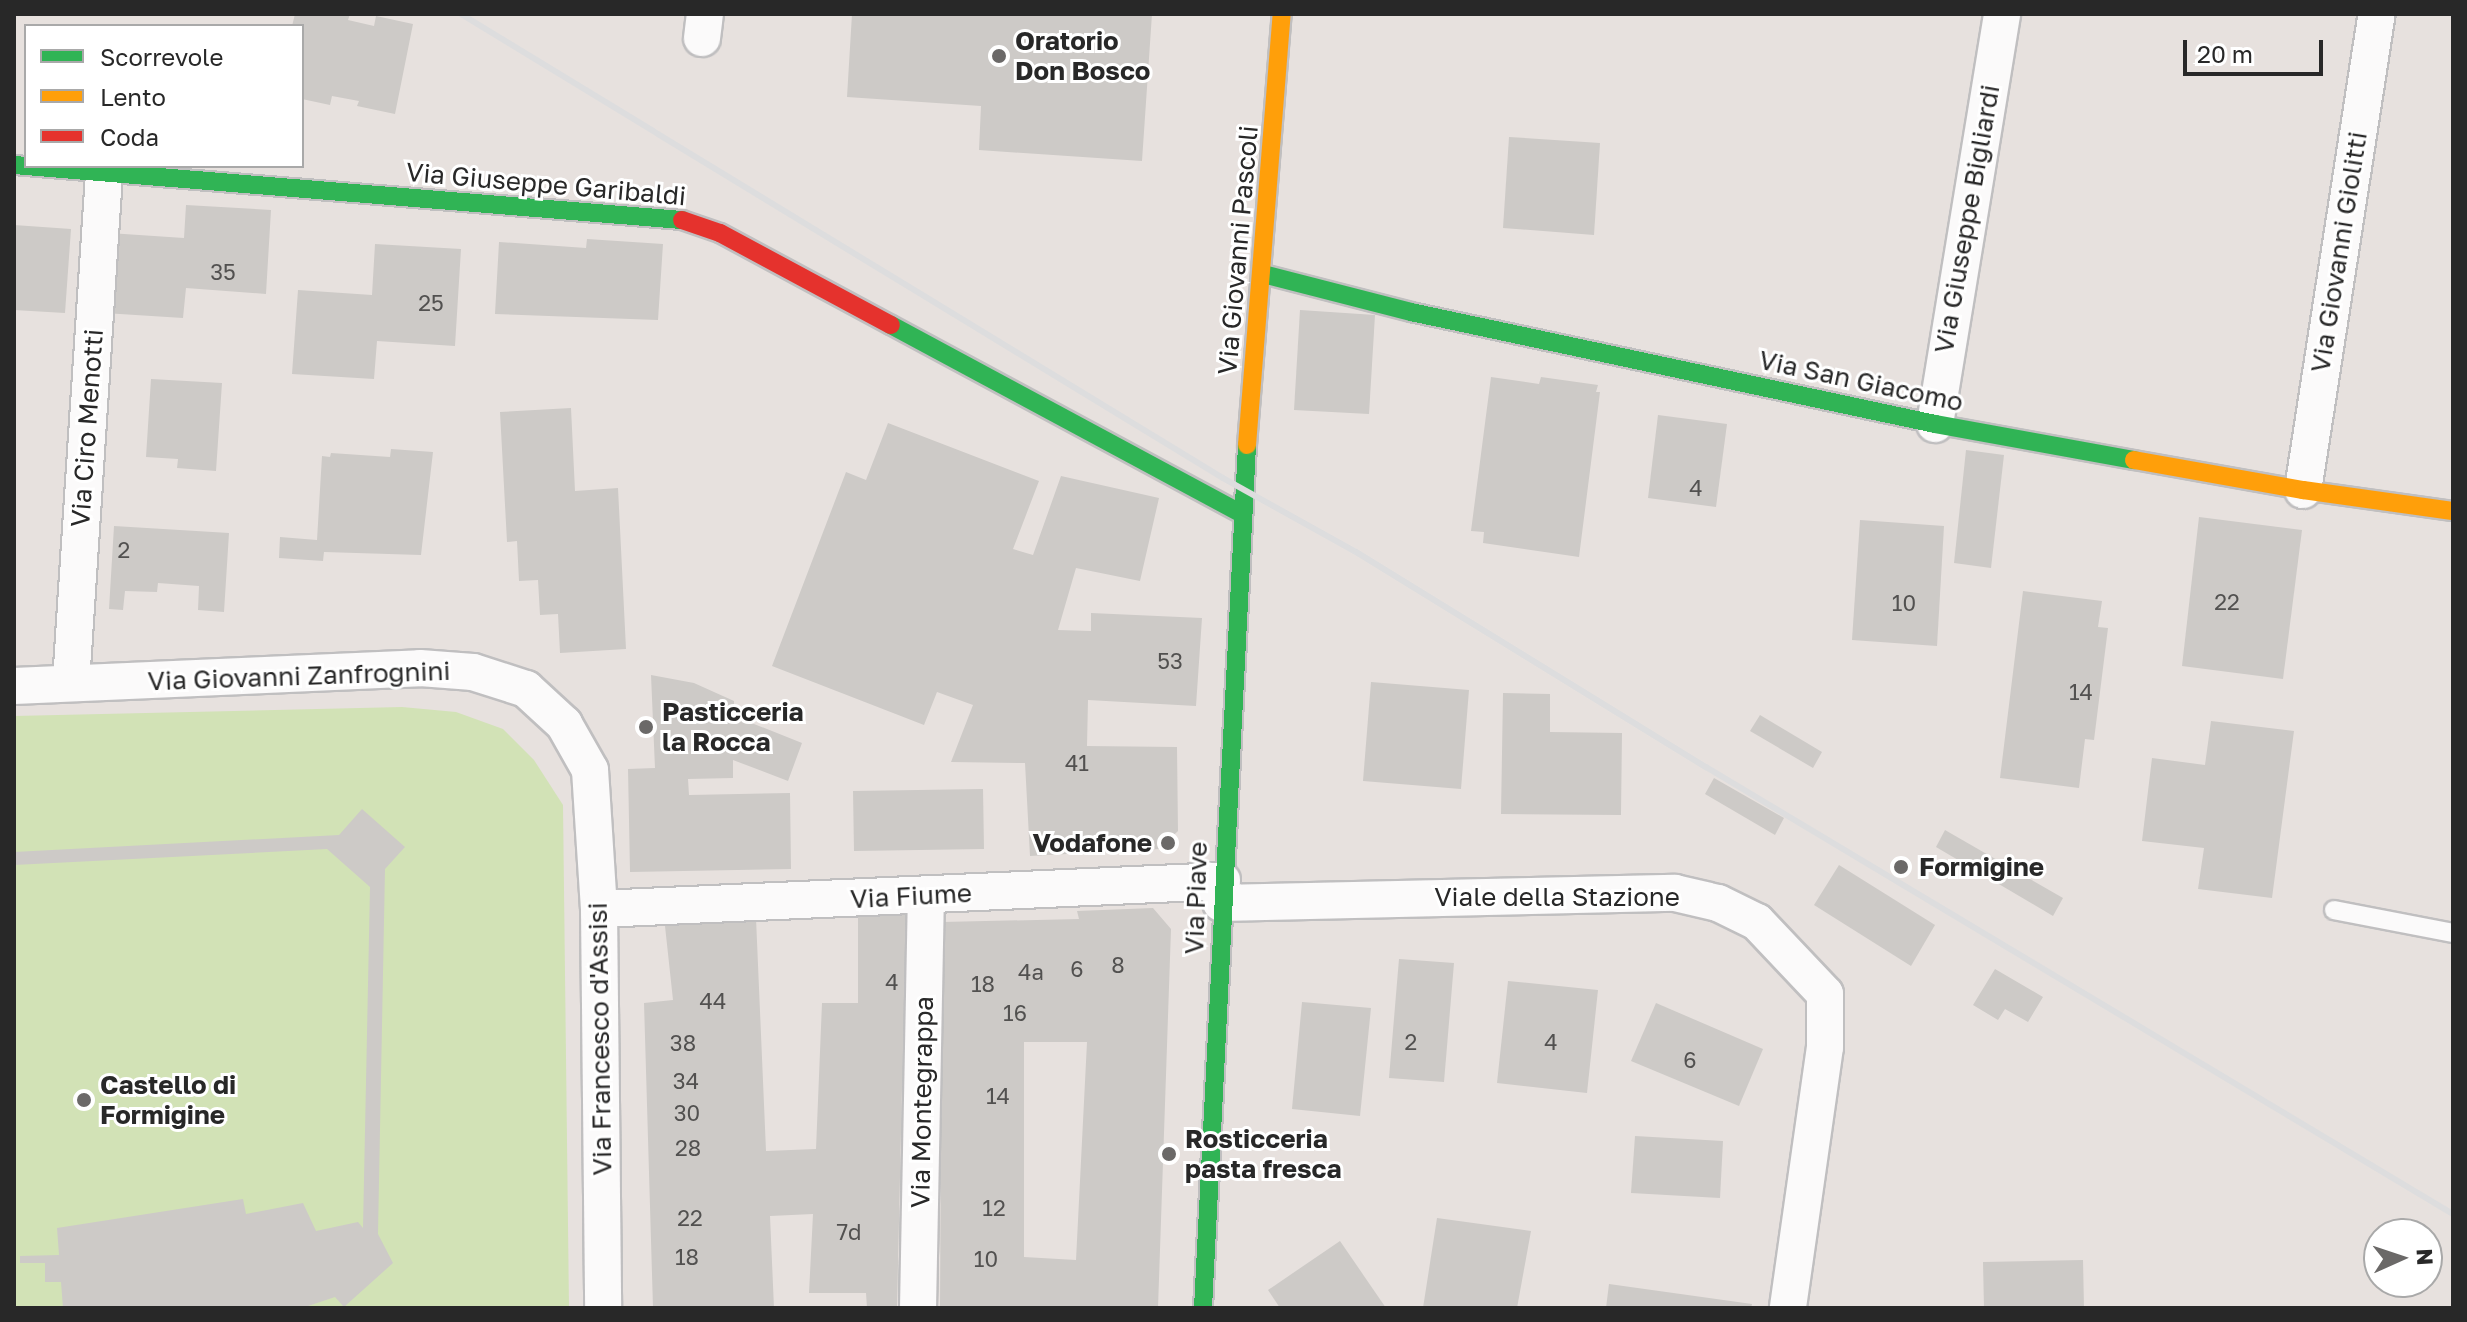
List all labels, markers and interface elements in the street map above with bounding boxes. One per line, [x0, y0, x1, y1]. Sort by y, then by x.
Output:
legend [24, 24, 304, 168]
scale bar [2187, 24, 2327, 74]
place label: Oratorio Don Bosco [1015, 25, 1150, 86]
text: 20 m [2197, 39, 2253, 68]
text: Scorrevole [100, 42, 223, 71]
marker: Oratorio Don Bosco [990, 47, 1008, 65]
text: Lento [100, 82, 166, 111]
street label: Via Giuseppe Bigliardi [1928, 82, 2006, 356]
text: Coda [100, 122, 159, 151]
street label: Via Giovanni Pascoli [1212, 124, 1264, 376]
street label: Via Giovanni Giolitti [2305, 129, 2373, 375]
street label: Via Giuseppe Garibaldi [405, 156, 687, 212]
house number: 35 [210, 259, 236, 285]
house number: 25 [418, 290, 444, 316]
street label: Via Ciro Menotti [65, 328, 109, 528]
street label: Via San Giacomo [1756, 344, 1966, 418]
house number: 4 [1689, 475, 1703, 501]
house number: 2 [118, 537, 130, 563]
house number: 22 [2214, 589, 2240, 615]
house number: 10 [1892, 590, 1916, 616]
house number: 53 [1157, 648, 1183, 674]
street label: Via Giovanni Zanfrognini [147, 655, 451, 697]
house number: 14 [2069, 679, 2093, 705]
place label: Pasticceria la Rocca [662, 696, 804, 758]
marker: Pasticceria la Rocca [637, 718, 655, 736]
house number: 41 [1065, 750, 1089, 776]
place label: Vodafone [1032, 827, 1152, 859]
marker: Vodafone [1159, 834, 1177, 852]
street label: Via Piave [1178, 841, 1214, 955]
place label: Formigine [1919, 851, 2044, 883]
marker: Formigine [1890, 856, 1912, 878]
street label: Via Fiume [849, 877, 973, 915]
street label: Viale della Stazione [1434, 881, 1680, 913]
street label: Via Francesco d'Assisi [582, 902, 618, 1176]
house number: 8 [1111, 952, 1125, 978]
house number: 6 [1070, 956, 1084, 982]
house number: 4a [1018, 959, 1044, 985]
house number: 4 [885, 969, 899, 995]
house number: 18 [971, 971, 995, 997]
house number: 44 [700, 988, 726, 1014]
street label: Via Montegrappa [905, 996, 939, 1208]
house number: 16 [1003, 1000, 1027, 1026]
house number: 2 [1405, 1029, 1417, 1055]
house number: 4 [1544, 1029, 1558, 1055]
house number: 38 [670, 1030, 696, 1056]
house number: 6 [1683, 1047, 1697, 1073]
house number: 34 [673, 1068, 699, 1094]
place label: Castello di Formigine [100, 1069, 236, 1130]
house number: 14 [986, 1083, 1010, 1109]
marker: Castello di Formigine [75, 1091, 93, 1109]
house number: 30 [674, 1100, 700, 1126]
place label: Rosticceria pasta fresca [1185, 1123, 1342, 1184]
house number: 28 [675, 1135, 701, 1161]
marker: Rosticceria pasta fresca [1160, 1145, 1178, 1163]
house number: 12 [982, 1195, 1006, 1221]
house number: 22 [677, 1205, 703, 1231]
north arrow [2363, 1218, 2443, 1298]
house number: 7d [836, 1219, 862, 1245]
house number: 18 [675, 1244, 699, 1270]
house number: 10 [974, 1246, 998, 1272]
text: N [2412, 1248, 2439, 1266]

